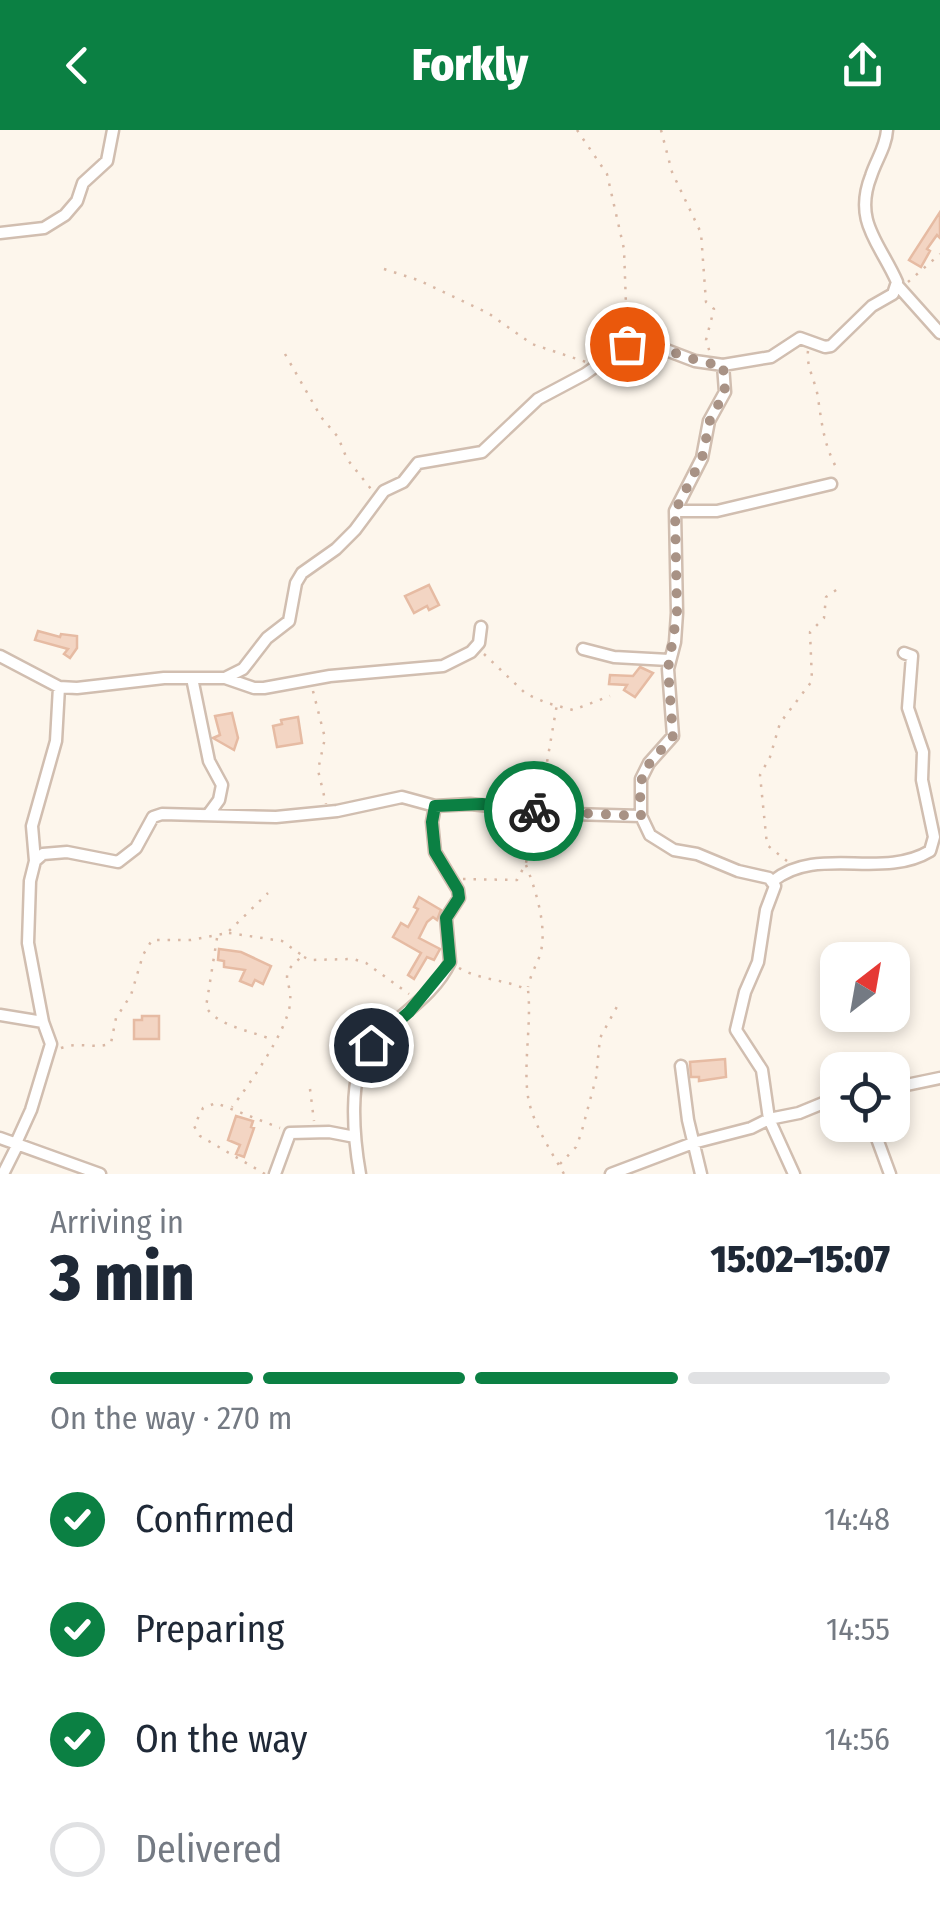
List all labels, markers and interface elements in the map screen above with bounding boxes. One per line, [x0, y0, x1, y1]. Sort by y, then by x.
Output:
icon: back [50, 38, 105, 93]
text: Forkly [412, 38, 528, 92]
icon: share [835, 38, 890, 93]
pin [585, 302, 670, 387]
icon: bag [600, 317, 655, 372]
courier [484, 761, 584, 861]
icon: bike [507, 784, 562, 839]
north arrow [820, 942, 910, 1032]
map controls [820, 942, 910, 1142]
pin [329, 1003, 414, 1088]
icon: home [344, 1018, 399, 1073]
button: locate [820, 1052, 910, 1142]
text: Arriving in [50, 1203, 184, 1241]
text: 15:02–15:07 [711, 1236, 890, 1282]
text: 3 min [50, 1239, 195, 1317]
text: On the way · 270 m [50, 1399, 292, 1437]
icon: check [50, 1492, 105, 1547]
text: Confirmed [135, 1496, 295, 1542]
text: 14:48 [824, 1500, 890, 1538]
icon: check [50, 1602, 105, 1657]
text: Preparing [135, 1606, 284, 1652]
text: 14:55 [826, 1610, 890, 1648]
icon: check [50, 1712, 105, 1767]
text: On the way [135, 1716, 307, 1762]
text: 14:56 [825, 1720, 890, 1758]
text: Delivered [135, 1826, 282, 1872]

